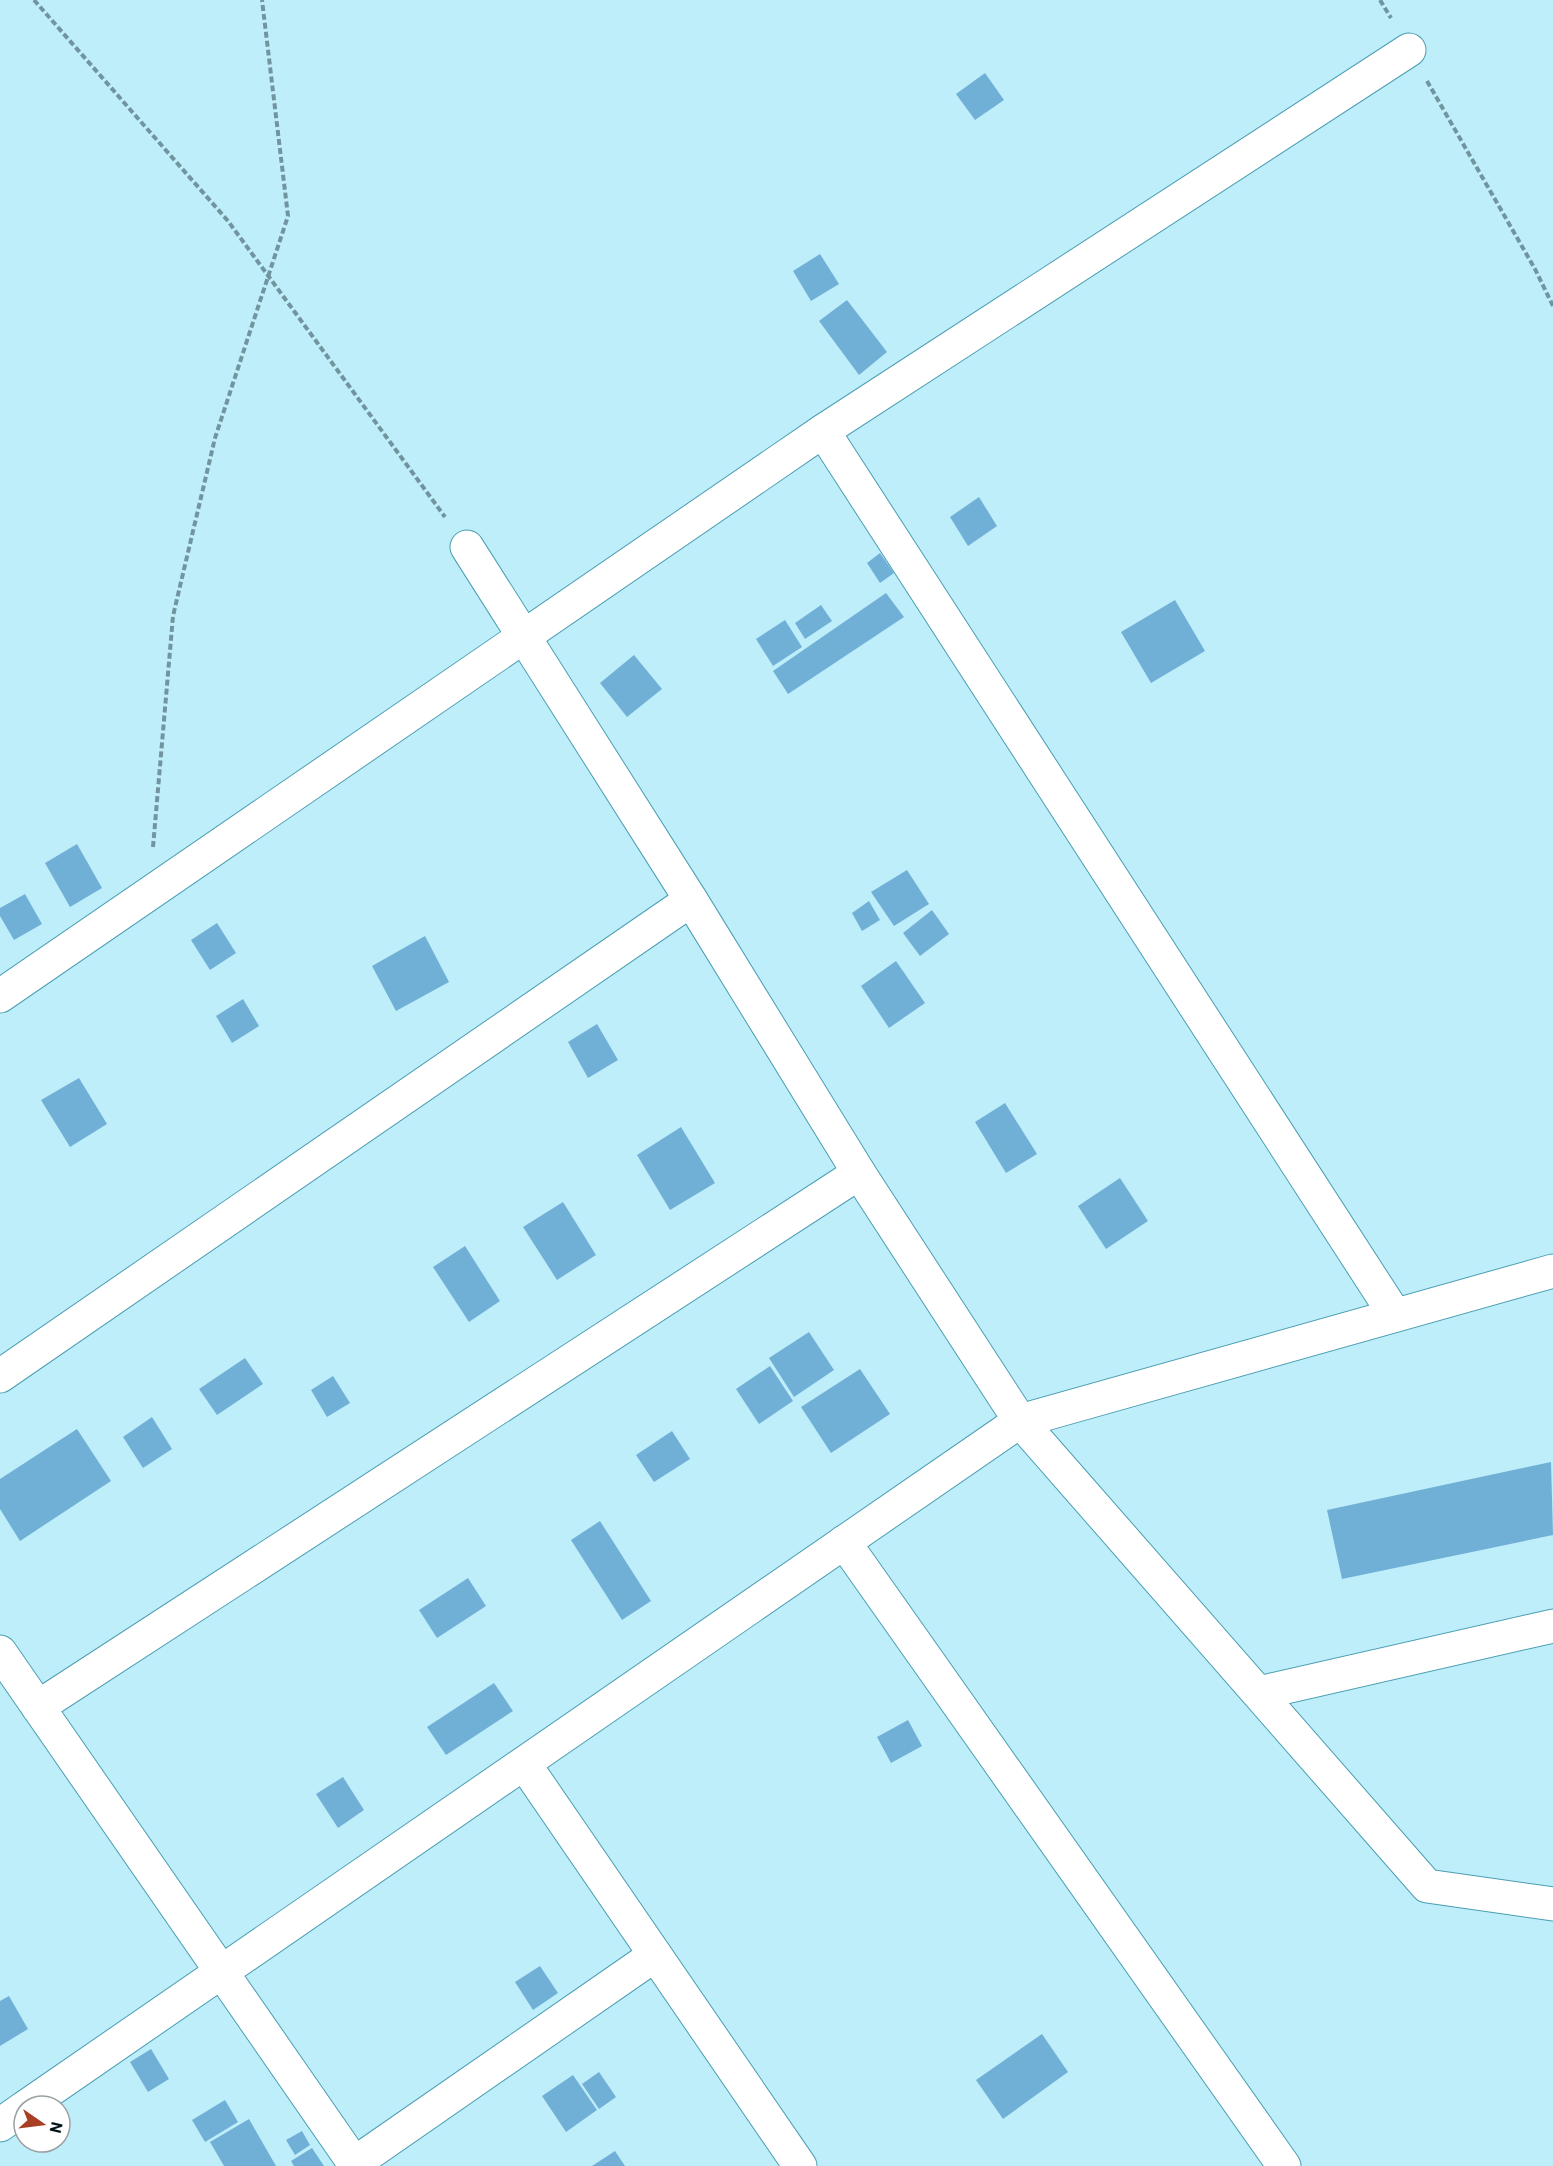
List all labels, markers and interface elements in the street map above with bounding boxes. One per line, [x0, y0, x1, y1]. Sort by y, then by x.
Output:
north arrow [12, 2094, 72, 2154]
text: N [47, 2120, 68, 2135]

